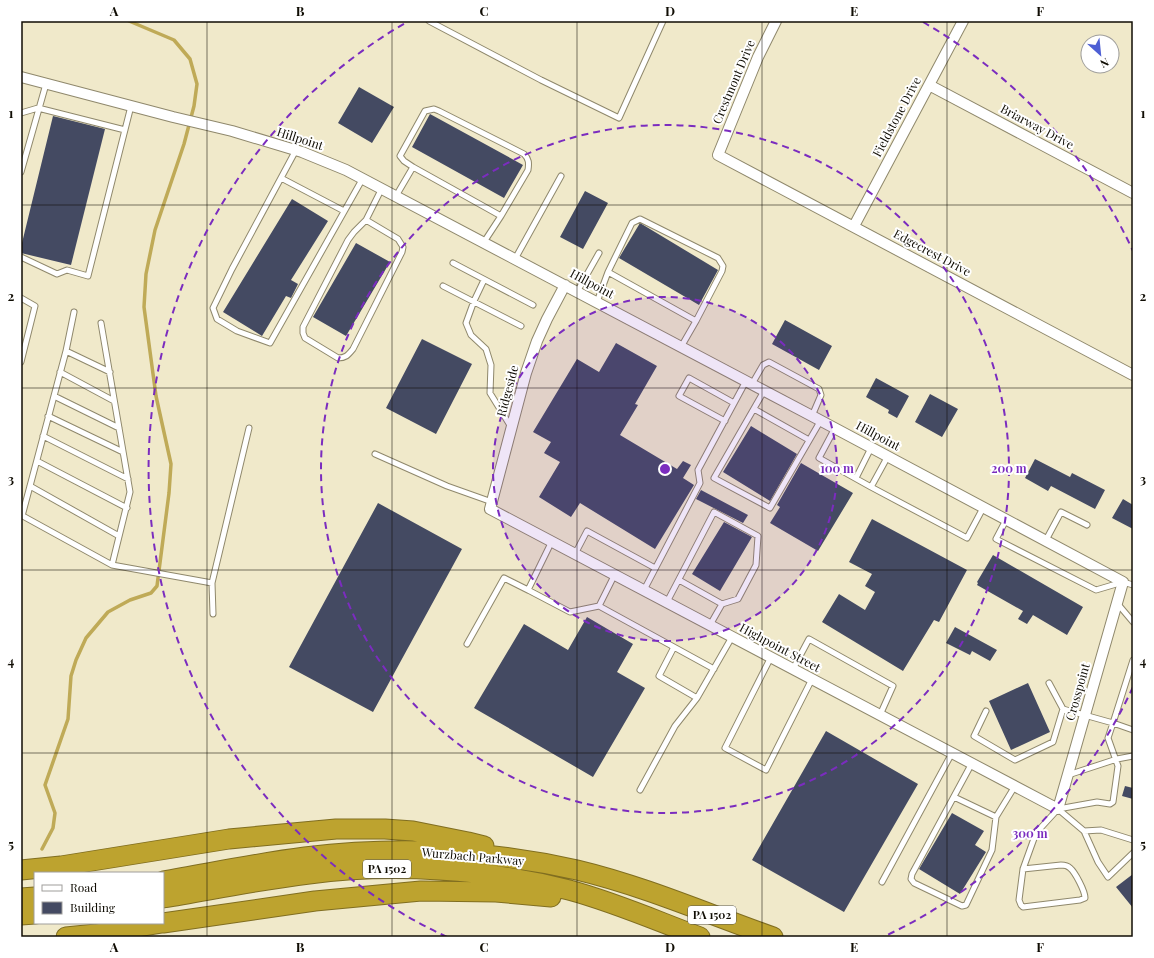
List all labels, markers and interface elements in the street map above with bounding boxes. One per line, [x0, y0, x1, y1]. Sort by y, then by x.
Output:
text: A [109, 2, 119, 19]
text: B [296, 2, 305, 19]
text: C [479, 2, 489, 19]
text: D [665, 2, 675, 19]
text: E [850, 2, 858, 19]
text: F [1036, 2, 1044, 19]
north arrow [1080, 34, 1120, 74]
street label: Crestmont Drive [708, 37, 758, 126]
text: N [1098, 55, 1112, 72]
street label: Fieldstone Drive [868, 74, 924, 159]
street label: Briarway Drive [998, 100, 1077, 152]
text: 1 [9, 104, 14, 121]
text: 1 [1141, 104, 1146, 121]
street label: Hillpoint [275, 123, 326, 153]
street label: Edgecrest Drive [891, 225, 974, 279]
street label: Hillpoint [568, 265, 618, 302]
text: 2 [8, 287, 15, 304]
text: 2 [1140, 287, 1147, 304]
street label: Ridgeside [493, 363, 522, 418]
street label: Hillpoint [854, 417, 904, 454]
text: 100 m [820, 460, 854, 476]
text: 200 m [991, 460, 1027, 476]
centre of rings [658, 462, 672, 476]
text: 3 [8, 470, 14, 487]
text: 3 [1140, 470, 1146, 487]
street label: Highpoint Street [737, 619, 824, 676]
text: 4 [8, 652, 15, 669]
text: 4 [1140, 652, 1147, 669]
street label: Crosspoint [1061, 660, 1093, 722]
text: 300 m [1013, 825, 1048, 841]
text: 5 [8, 835, 14, 852]
text: 5 [1140, 835, 1146, 852]
street label: Wurzbach Parkway [420, 843, 525, 868]
road number: PA 1502 [363, 860, 411, 878]
legend [34, 872, 164, 924]
text: Road [70, 879, 97, 895]
text: Building [70, 899, 116, 915]
road number: PA 1502 [688, 906, 736, 924]
text: A [109, 938, 119, 955]
text: B [296, 938, 305, 955]
text: C [479, 938, 489, 955]
text: D [665, 938, 675, 955]
text: E [850, 938, 858, 955]
text: F [1036, 938, 1044, 955]

